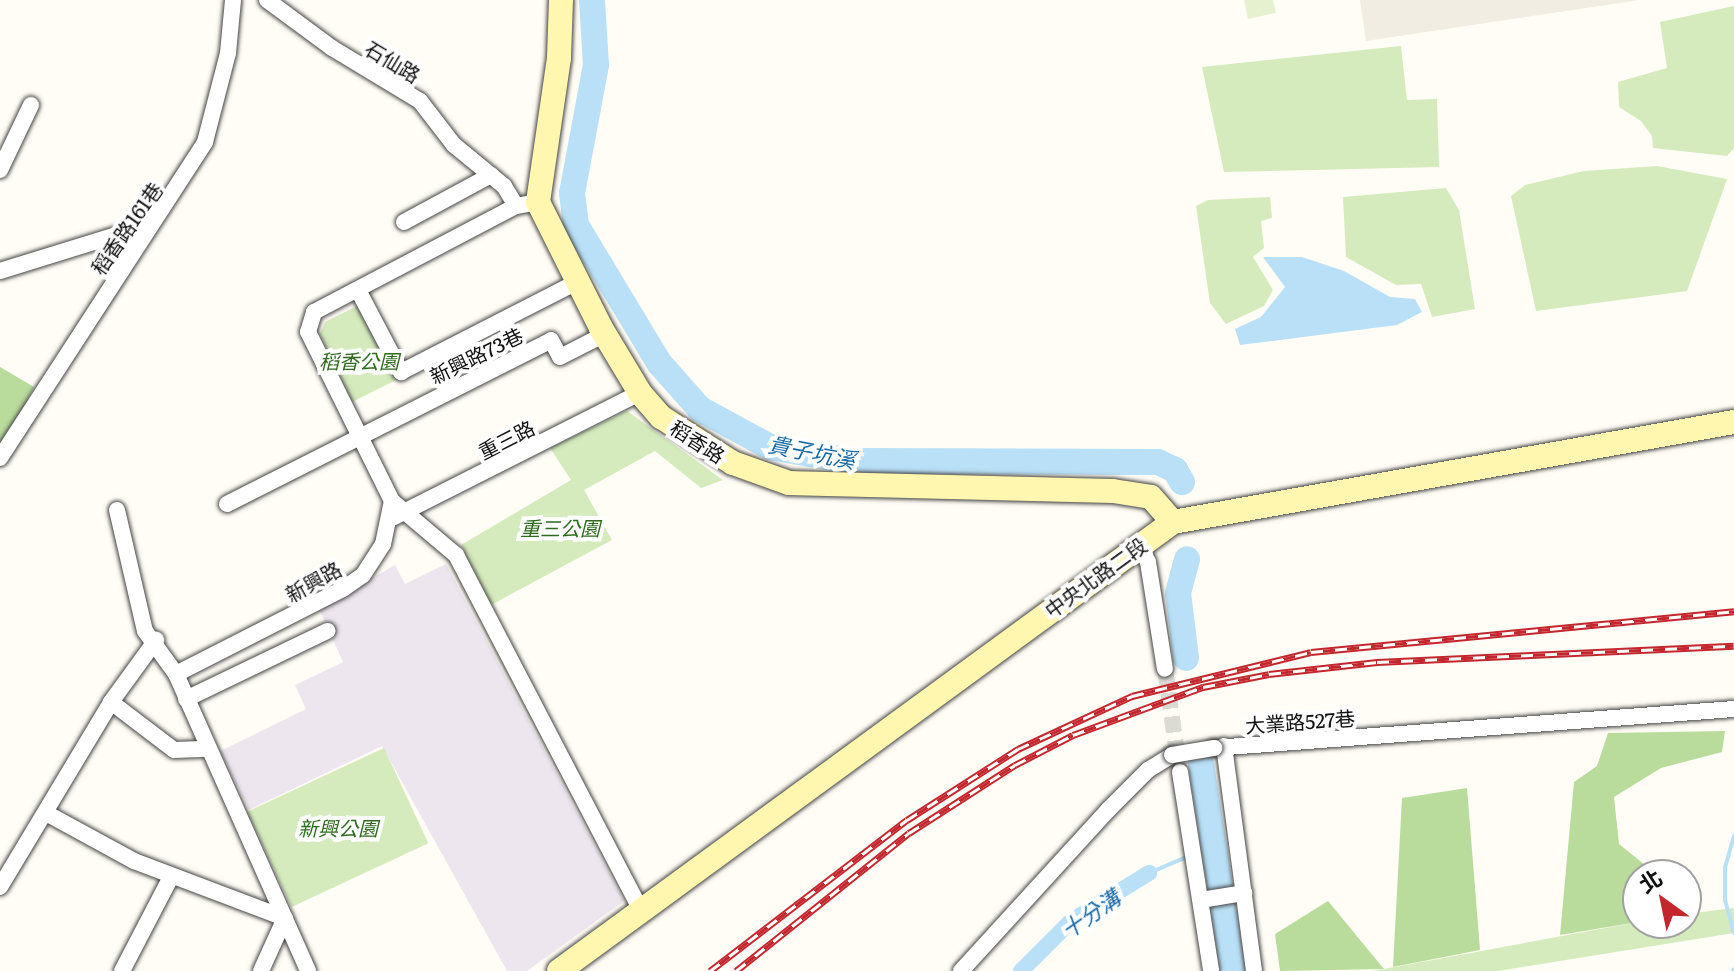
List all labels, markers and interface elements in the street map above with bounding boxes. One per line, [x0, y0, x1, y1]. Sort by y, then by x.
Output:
street label: 石仙路 [361, 35, 425, 87]
street label: 稻香路161巷 [85, 177, 167, 279]
street label: 新興路73巷 [425, 322, 527, 388]
park label: 稻香公園 [319, 348, 399, 372]
street label: 重三路 [474, 415, 538, 463]
street label: 稻香路 [666, 415, 730, 467]
water label: 貴子坑溪 [766, 430, 858, 472]
park label: 重三公園 [520, 515, 600, 539]
street label: 中央北路二段 [1039, 532, 1151, 622]
street label: 新興路 [281, 556, 345, 606]
street label: 大業路527巷 [1244, 705, 1356, 737]
park label: 新興公園 [298, 815, 378, 839]
north arrow [1622, 859, 1702, 939]
text: 北 [1632, 860, 1668, 900]
water label: 十分溝 [1055, 883, 1125, 943]

